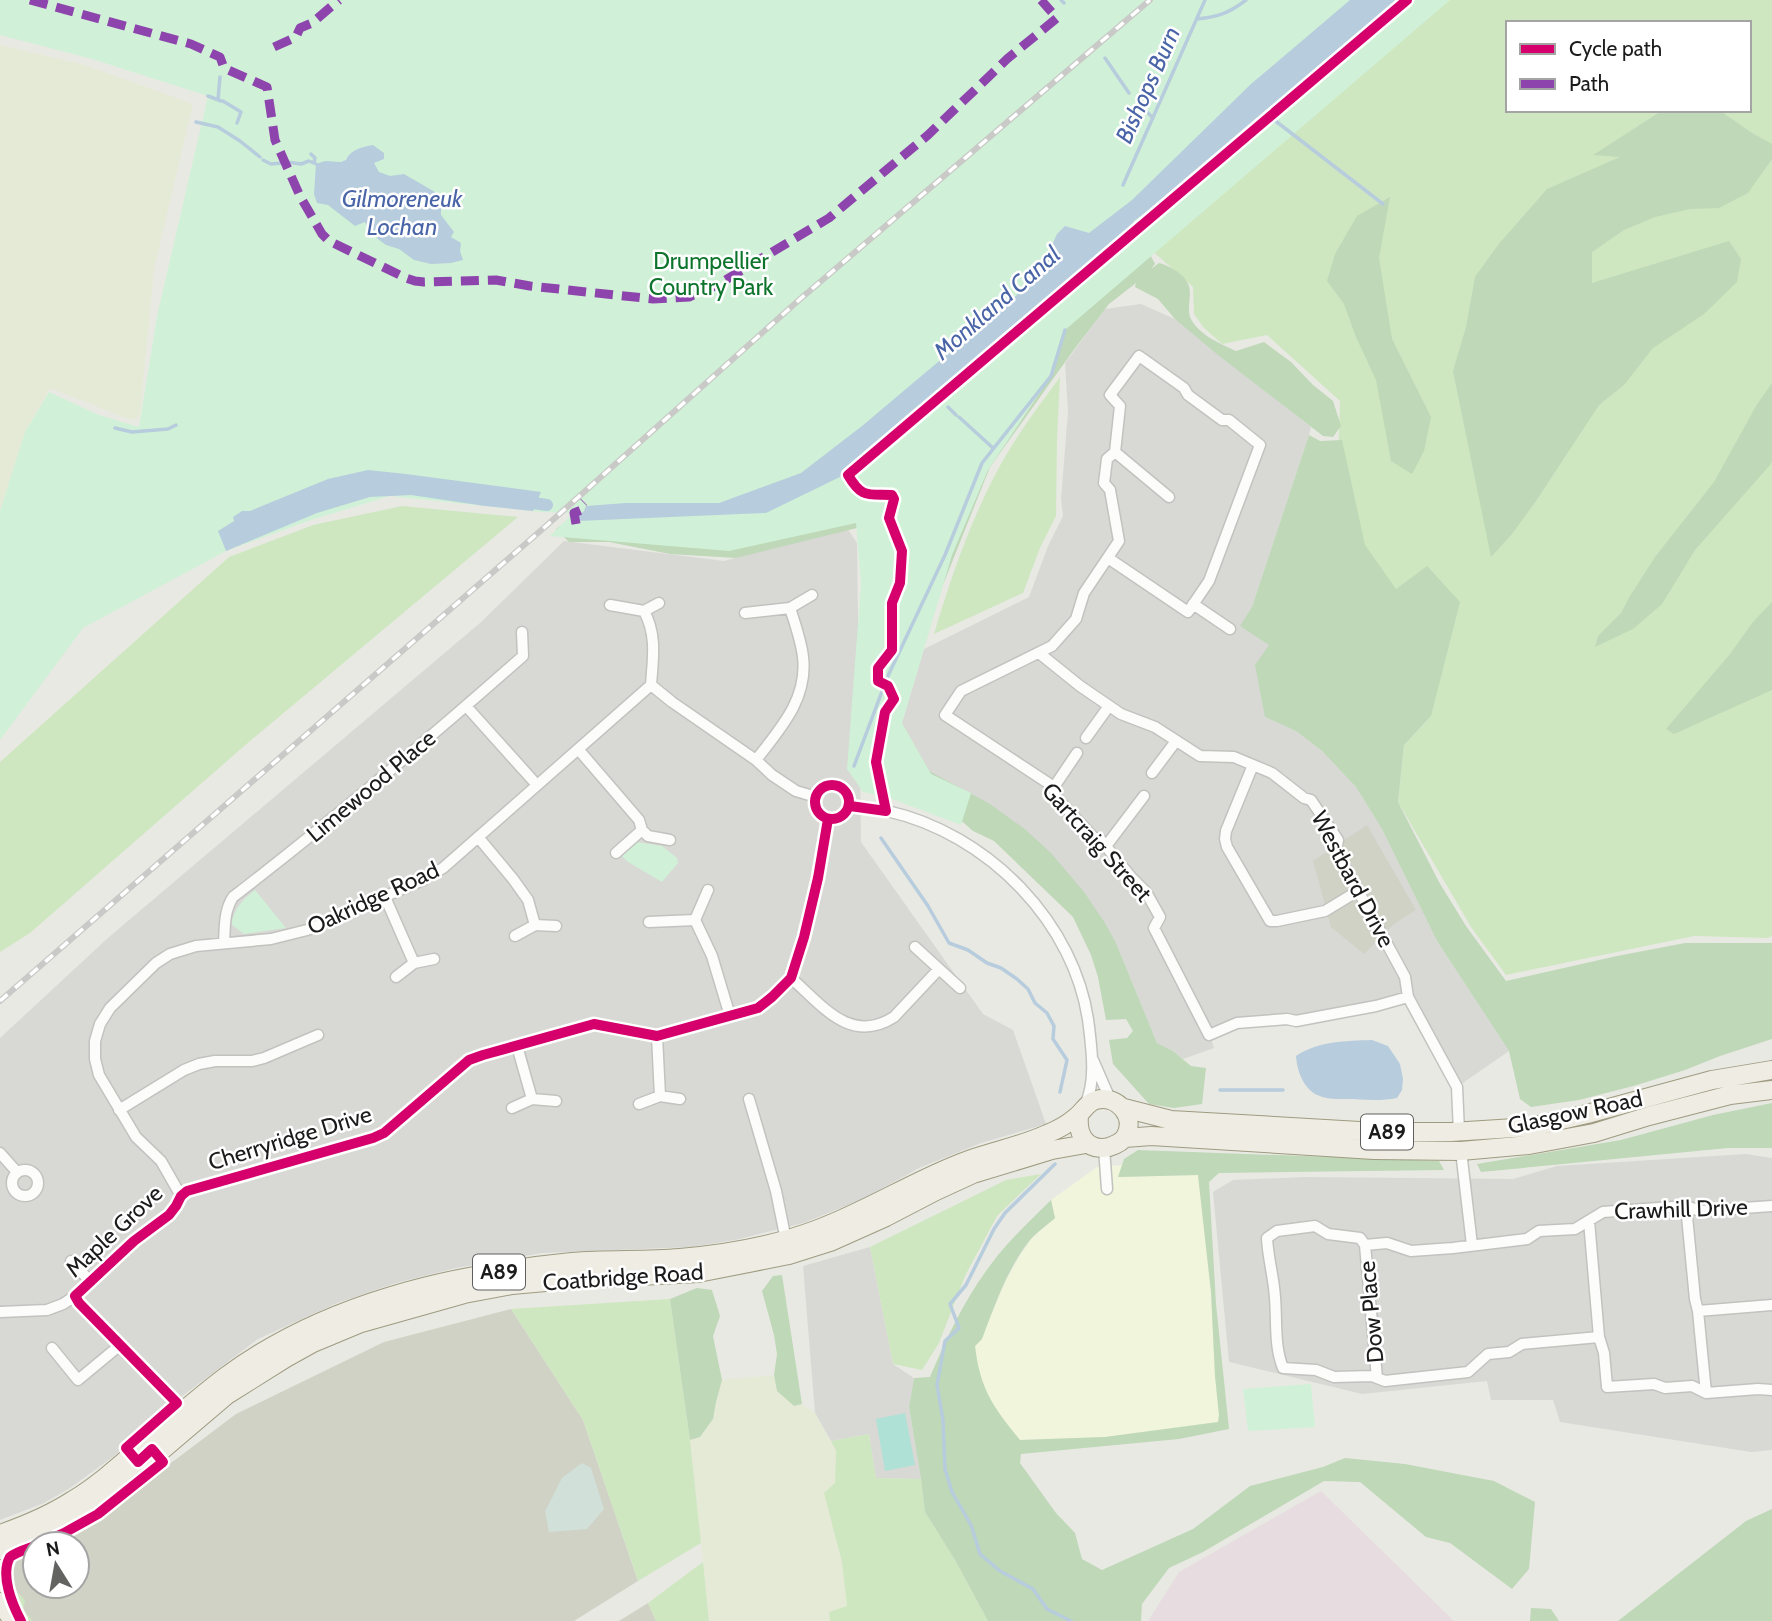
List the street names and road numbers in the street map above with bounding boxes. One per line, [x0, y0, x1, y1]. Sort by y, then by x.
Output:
street label: Limewood Place [301, 724, 441, 848]
street label: Gartcraig Street [1036, 777, 1158, 908]
street label: Westbard Drive [1305, 806, 1401, 952]
street label: Oakridge Road [303, 855, 443, 941]
street label: Glasgow Road [1505, 1084, 1645, 1140]
street label: Cherryridge Drive [205, 1100, 375, 1176]
road number: A89 [1361, 1114, 1413, 1150]
street label: Maple Grove [60, 1179, 168, 1283]
street label: Crawhill Drive [1614, 1193, 1748, 1225]
road number: A89 [473, 1254, 525, 1290]
street label: Coatbridge Road [542, 1257, 704, 1297]
street label: Dow Place [1353, 1259, 1389, 1364]

